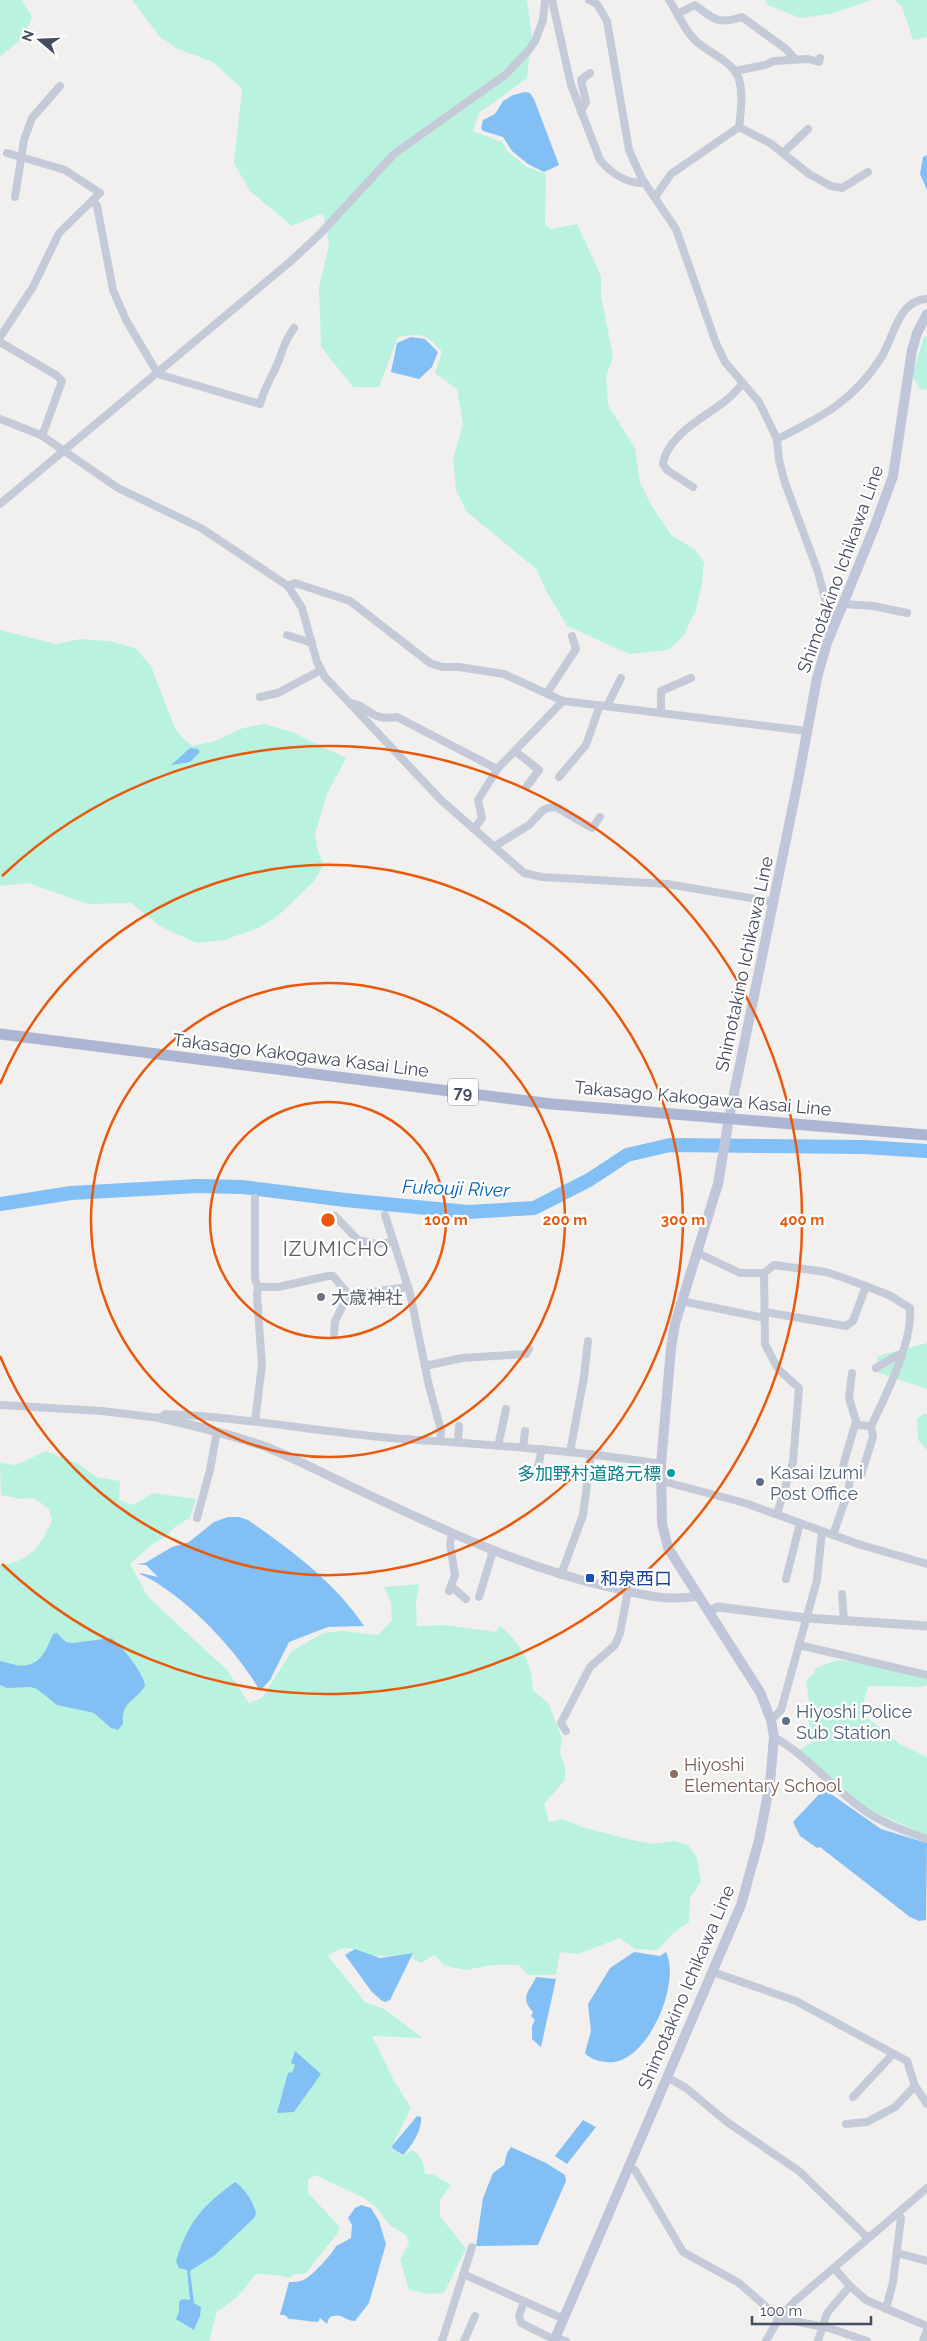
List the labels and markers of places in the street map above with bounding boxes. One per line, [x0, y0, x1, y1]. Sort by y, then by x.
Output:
centre of rings [319, 1211, 337, 1229]
place label: 大歳神社 [331, 1287, 403, 1308]
marker: 大歳神社 [315, 1291, 327, 1303]
place label: Kasai Izumi Post Office [770, 1462, 863, 1504]
place label: 多加野村道路元標 [517, 1463, 661, 1484]
marker: 多加野村道路元標 [665, 1467, 677, 1479]
marker: Kasai Izumi Post Office [754, 1476, 766, 1488]
place label: 和泉西口 [600, 1568, 672, 1589]
marker: 和泉西口 [584, 1572, 596, 1584]
place label: Hiyoshi Police Sub Station [796, 1701, 912, 1743]
marker: Hiyoshi Police Sub Station [780, 1715, 792, 1727]
place label: Hiyoshi Elementary School [684, 1754, 842, 1796]
marker: Hiyoshi Elementary School [668, 1768, 680, 1780]

